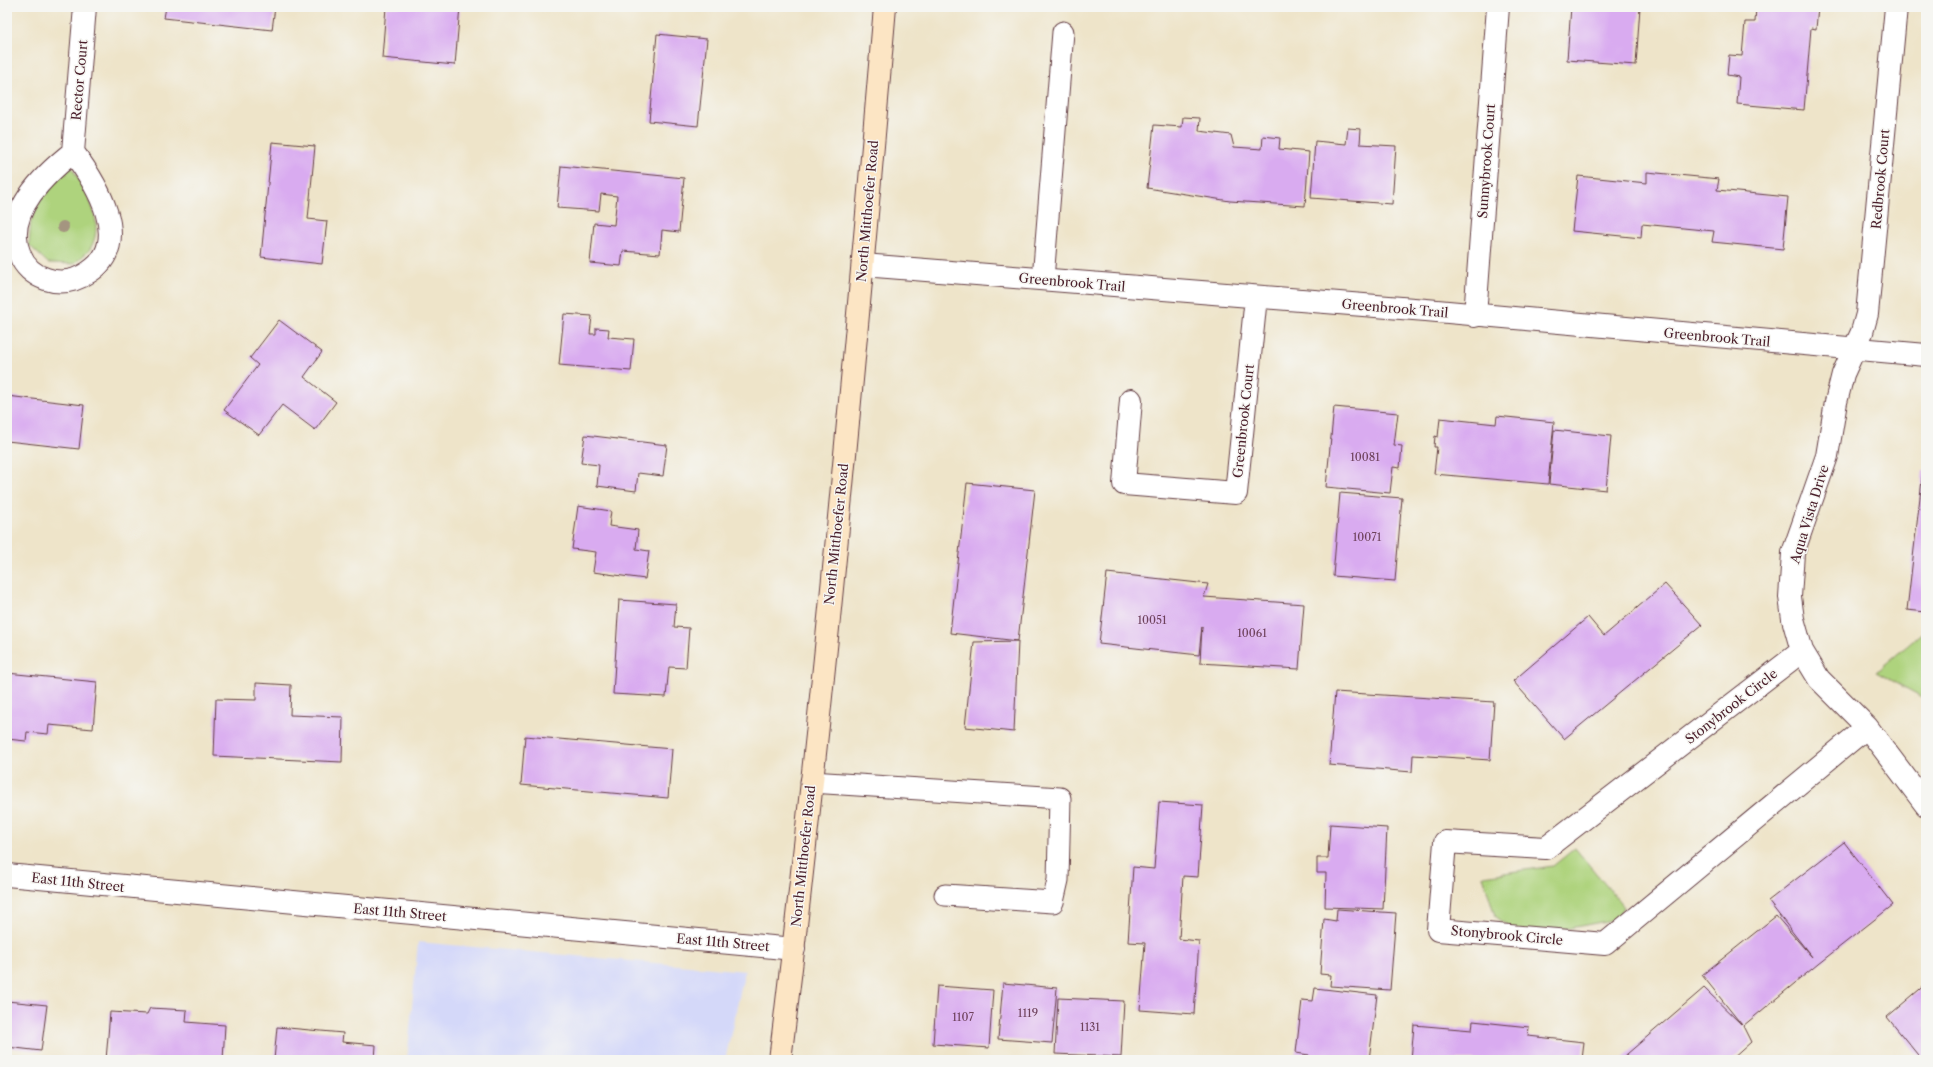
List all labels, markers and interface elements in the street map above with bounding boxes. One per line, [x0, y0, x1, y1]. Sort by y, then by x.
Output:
street label: Rector Court [68, 39, 91, 121]
street label: Sunnybrook Court [1474, 103, 1498, 219]
street label: Redbrook Court [1868, 128, 1892, 230]
street label: North Mitthoefer Road [853, 139, 881, 283]
street label: Greenbrook Trail [1018, 269, 1126, 295]
street label: Greenbrook Trail [1341, 295, 1449, 321]
street label: Greenbrook Trail [1663, 324, 1771, 350]
street label: Greenbrook Court [1229, 363, 1257, 479]
house number: 10081 [1350, 450, 1380, 464]
street label: North Mitthoefer Road [821, 462, 851, 606]
street label: Aqua Vista Drive [1786, 463, 1832, 566]
house number: 10071 [1353, 530, 1382, 544]
house number: 10051 [1137, 613, 1167, 627]
house number: 10061 [1237, 626, 1267, 640]
street label: Stonybrook Circle [1682, 665, 1780, 747]
street label: North Mitthoefer Road [788, 784, 818, 928]
street label: East 11th Street [31, 869, 126, 895]
street label: East 11th Street [353, 900, 448, 924]
street label: Stonybrook Circle [1450, 922, 1564, 948]
street label: East 11th Street [676, 930, 771, 954]
house number: 1119 [1018, 1006, 1038, 1020]
house number: 1107 [952, 1010, 974, 1024]
house number: 1131 [1080, 1020, 1100, 1034]

